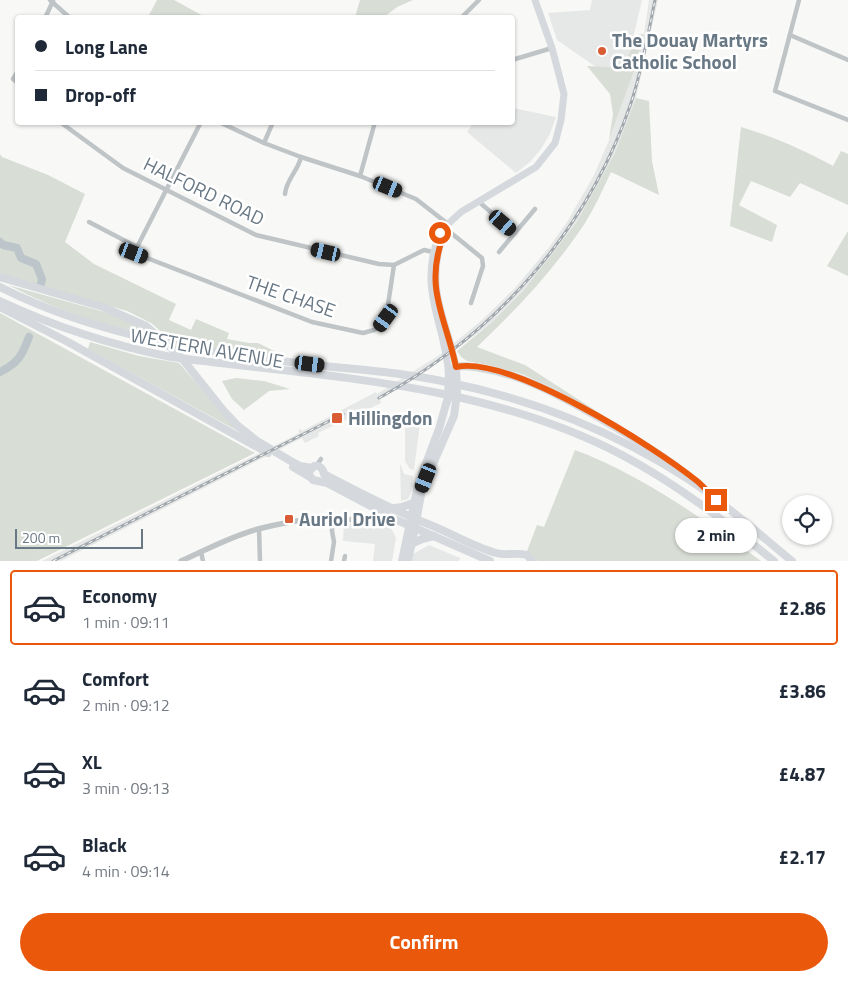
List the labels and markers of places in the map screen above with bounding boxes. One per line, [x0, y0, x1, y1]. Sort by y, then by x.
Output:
place label: The Douay Martyrs Catholic School [612, 25, 768, 76]
marker: The Douay Martyrs Catholic School [596, 45, 608, 57]
place label: Hillingdon [348, 403, 433, 432]
marker: Hillingdon [330, 411, 344, 425]
place label: Auriol Drive [299, 504, 396, 533]
marker: Auriol Drive [283, 513, 295, 525]

